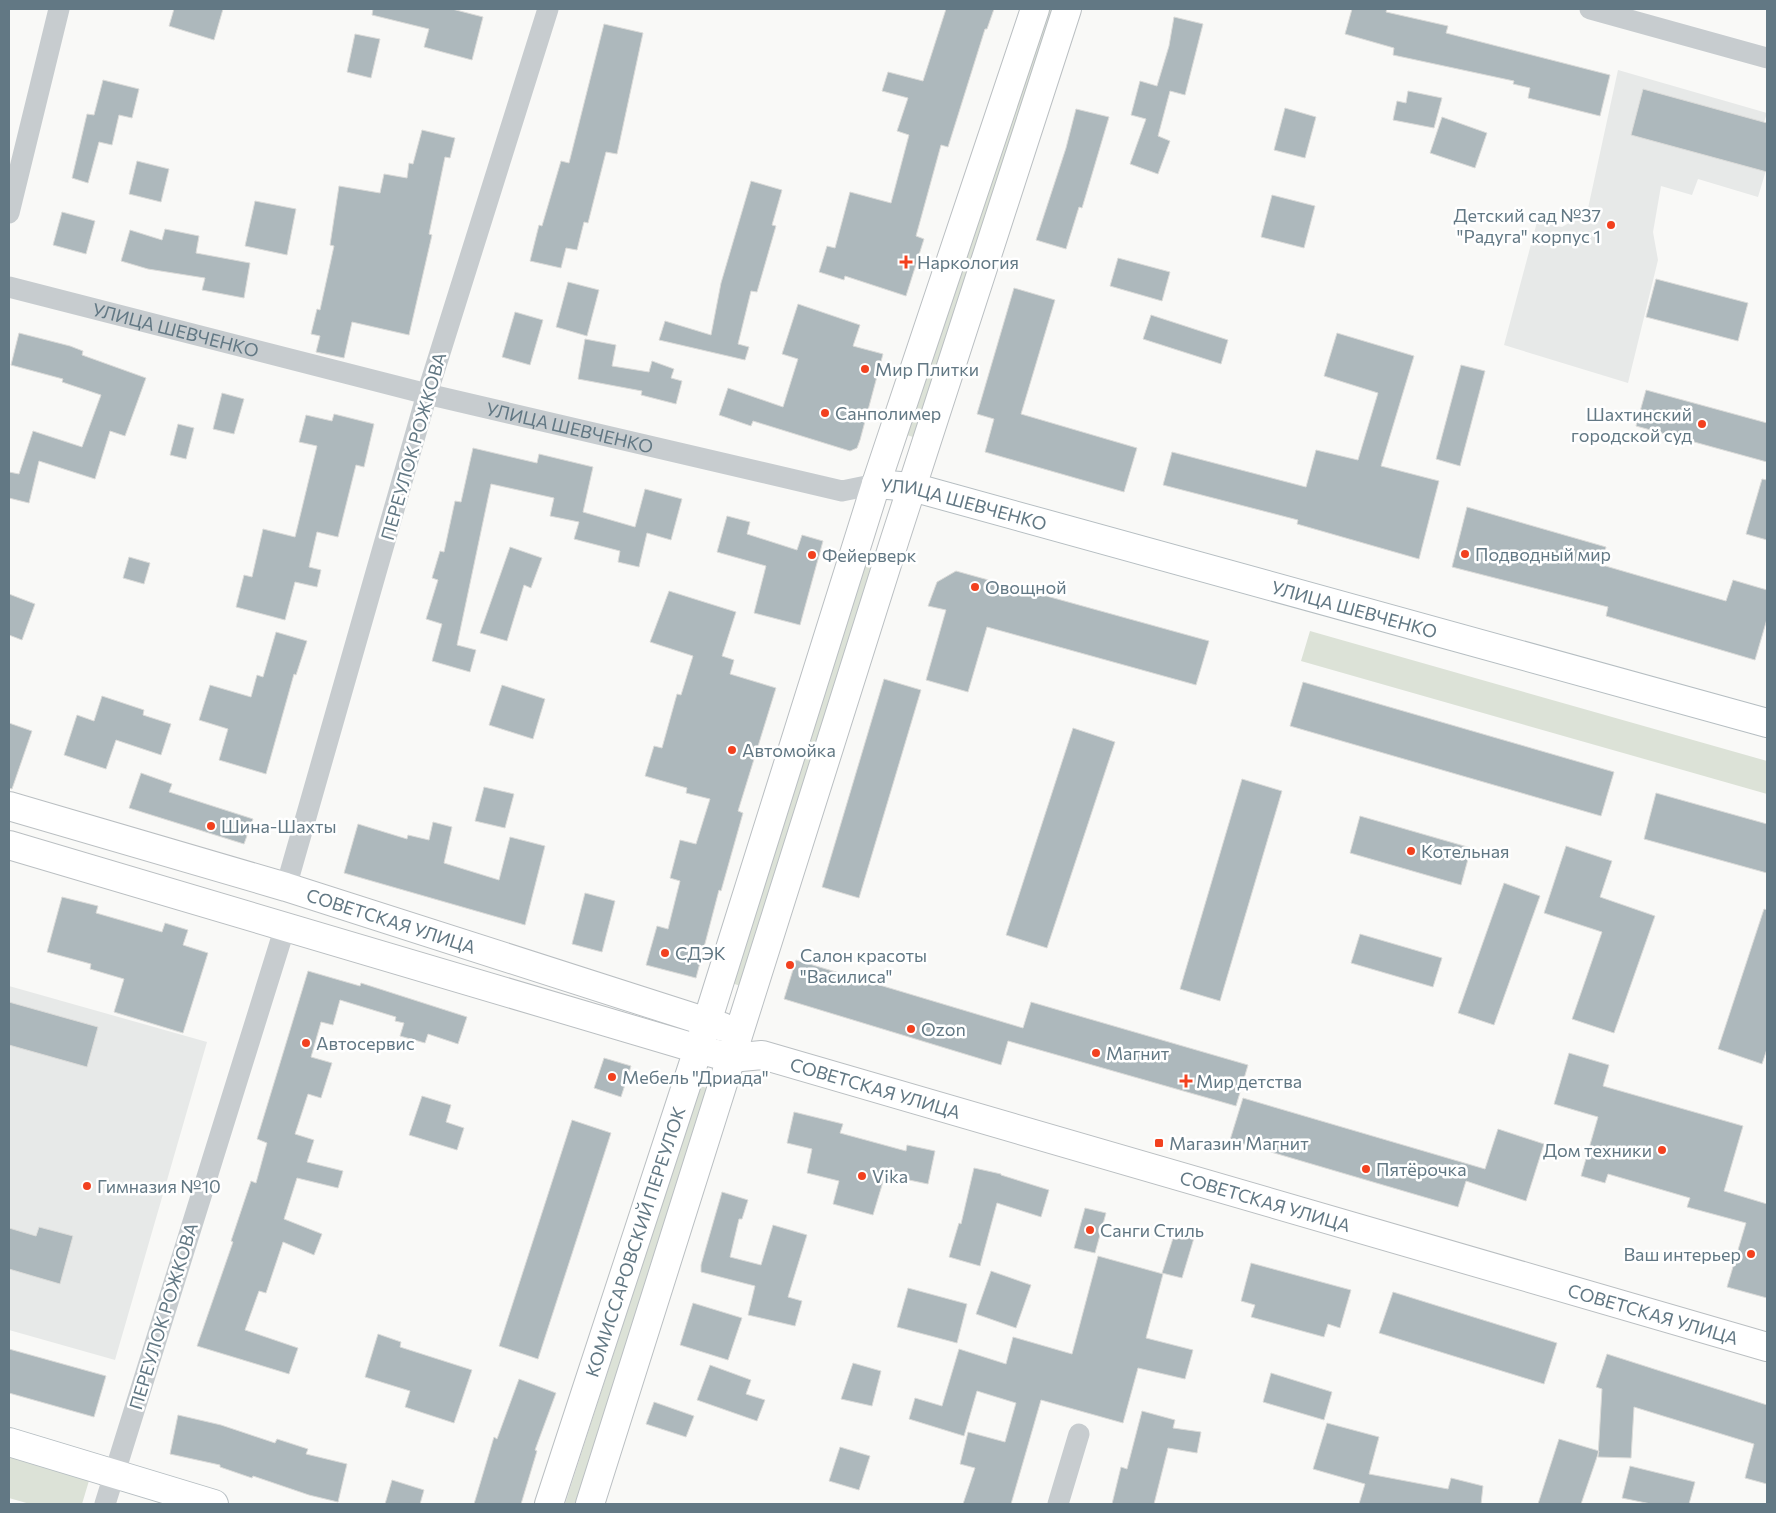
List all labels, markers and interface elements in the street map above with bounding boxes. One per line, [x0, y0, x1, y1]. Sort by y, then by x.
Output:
place label: Детский сад №37 "Радуга" корпус 1 [1453, 204, 1601, 247]
marker: Детский сад №37 "Радуга" корпус 1 [1605, 219, 1617, 231]
place label: Наркология [917, 251, 1019, 273]
marker: Наркология [899, 255, 913, 269]
street label: УЛИЦА ШЕВЧЕНКО [90, 298, 261, 362]
street label: ПЕРЕУЛОК РОЖКОВА [376, 349, 450, 543]
place label: Мир Плитки [875, 358, 979, 380]
marker: Мир Плитки [859, 363, 871, 375]
street label: УЛИЦА ШЕВЧЕНКО [484, 397, 655, 458]
place label: Санполимер [835, 402, 941, 424]
place label: Шахтинский городской суд [1571, 403, 1692, 446]
marker: Санполимер [819, 407, 831, 419]
marker: Шахтинский городской суд [1696, 418, 1708, 430]
street label: УЛИЦА ШЕВЧЕНКО [880, 473, 1049, 535]
place label: Подводный мир [1475, 543, 1611, 565]
place label: Фейерверк [822, 544, 917, 566]
marker: Подводный мир [1459, 548, 1471, 560]
marker: Фейерверк [806, 549, 818, 561]
place label: Овощной [985, 576, 1067, 598]
street label: УЛИЦА ШЕВЧЕНКО [1269, 576, 1440, 642]
marker: Овощной [969, 581, 981, 593]
place label: Автомойка [742, 739, 836, 761]
marker: Автомойка [726, 744, 738, 756]
place label: Шина-Шахты [221, 815, 337, 837]
marker: Шина-Шахты [205, 820, 217, 832]
place label: Котельная [1421, 840, 1510, 862]
marker: Котельная [1405, 845, 1417, 857]
street label: СОВЕТСКАЯ УЛИЦА [304, 883, 479, 958]
place label: СДЭК [675, 942, 726, 964]
place label: Салон красоты "Василиса" [800, 944, 927, 987]
marker: СДЭК [659, 947, 671, 959]
marker: Салон красоты "Василиса" [784, 959, 796, 971]
place label: Ozon [921, 1018, 966, 1040]
marker: Ozon [905, 1023, 917, 1035]
place label: Автосервис [316, 1032, 415, 1054]
marker: Автосервис [300, 1037, 312, 1049]
place label: Магнит [1106, 1042, 1170, 1064]
marker: Магнит [1090, 1047, 1102, 1059]
street label: СОВЕТСКАЯ УЛИЦА [788, 1053, 963, 1123]
place label: Мебель "Дриада" [622, 1066, 769, 1088]
place label: Мир детства [1196, 1070, 1302, 1092]
marker: Мебель "Дриада" [606, 1071, 618, 1083]
marker: Мир детства [1180, 1075, 1192, 1087]
street label: КОМИССАРОВСКИЙ ПЕРЕУЛОК [580, 1104, 690, 1380]
place label: Магазин Магнит [1169, 1132, 1309, 1154]
marker: Магазин Магнит [1153, 1137, 1165, 1149]
place label: Дом техники [1543, 1139, 1652, 1161]
marker: Дом техники [1656, 1144, 1668, 1156]
place label: Пятёрочка [1376, 1158, 1467, 1180]
marker: Пятёрочка [1360, 1163, 1372, 1175]
place label: Vika [872, 1165, 908, 1187]
street label: СОВЕТСКАЯ УЛИЦА [1177, 1166, 1353, 1236]
marker: Vika [856, 1170, 868, 1182]
place label: Гимназия №10 [97, 1175, 221, 1197]
marker: Гимназия №10 [81, 1180, 93, 1192]
place label: Санги Стиль [1100, 1219, 1204, 1241]
street label: ПЕРЕУЛОК РОЖКОВА [124, 1220, 202, 1412]
marker: Санги Стиль [1084, 1224, 1096, 1236]
place label: Ваш интерьер [1623, 1243, 1741, 1265]
marker: Ваш интерьер [1745, 1248, 1757, 1260]
street label: СОВЕТСКАЯ УЛИЦА [1565, 1279, 1741, 1349]

